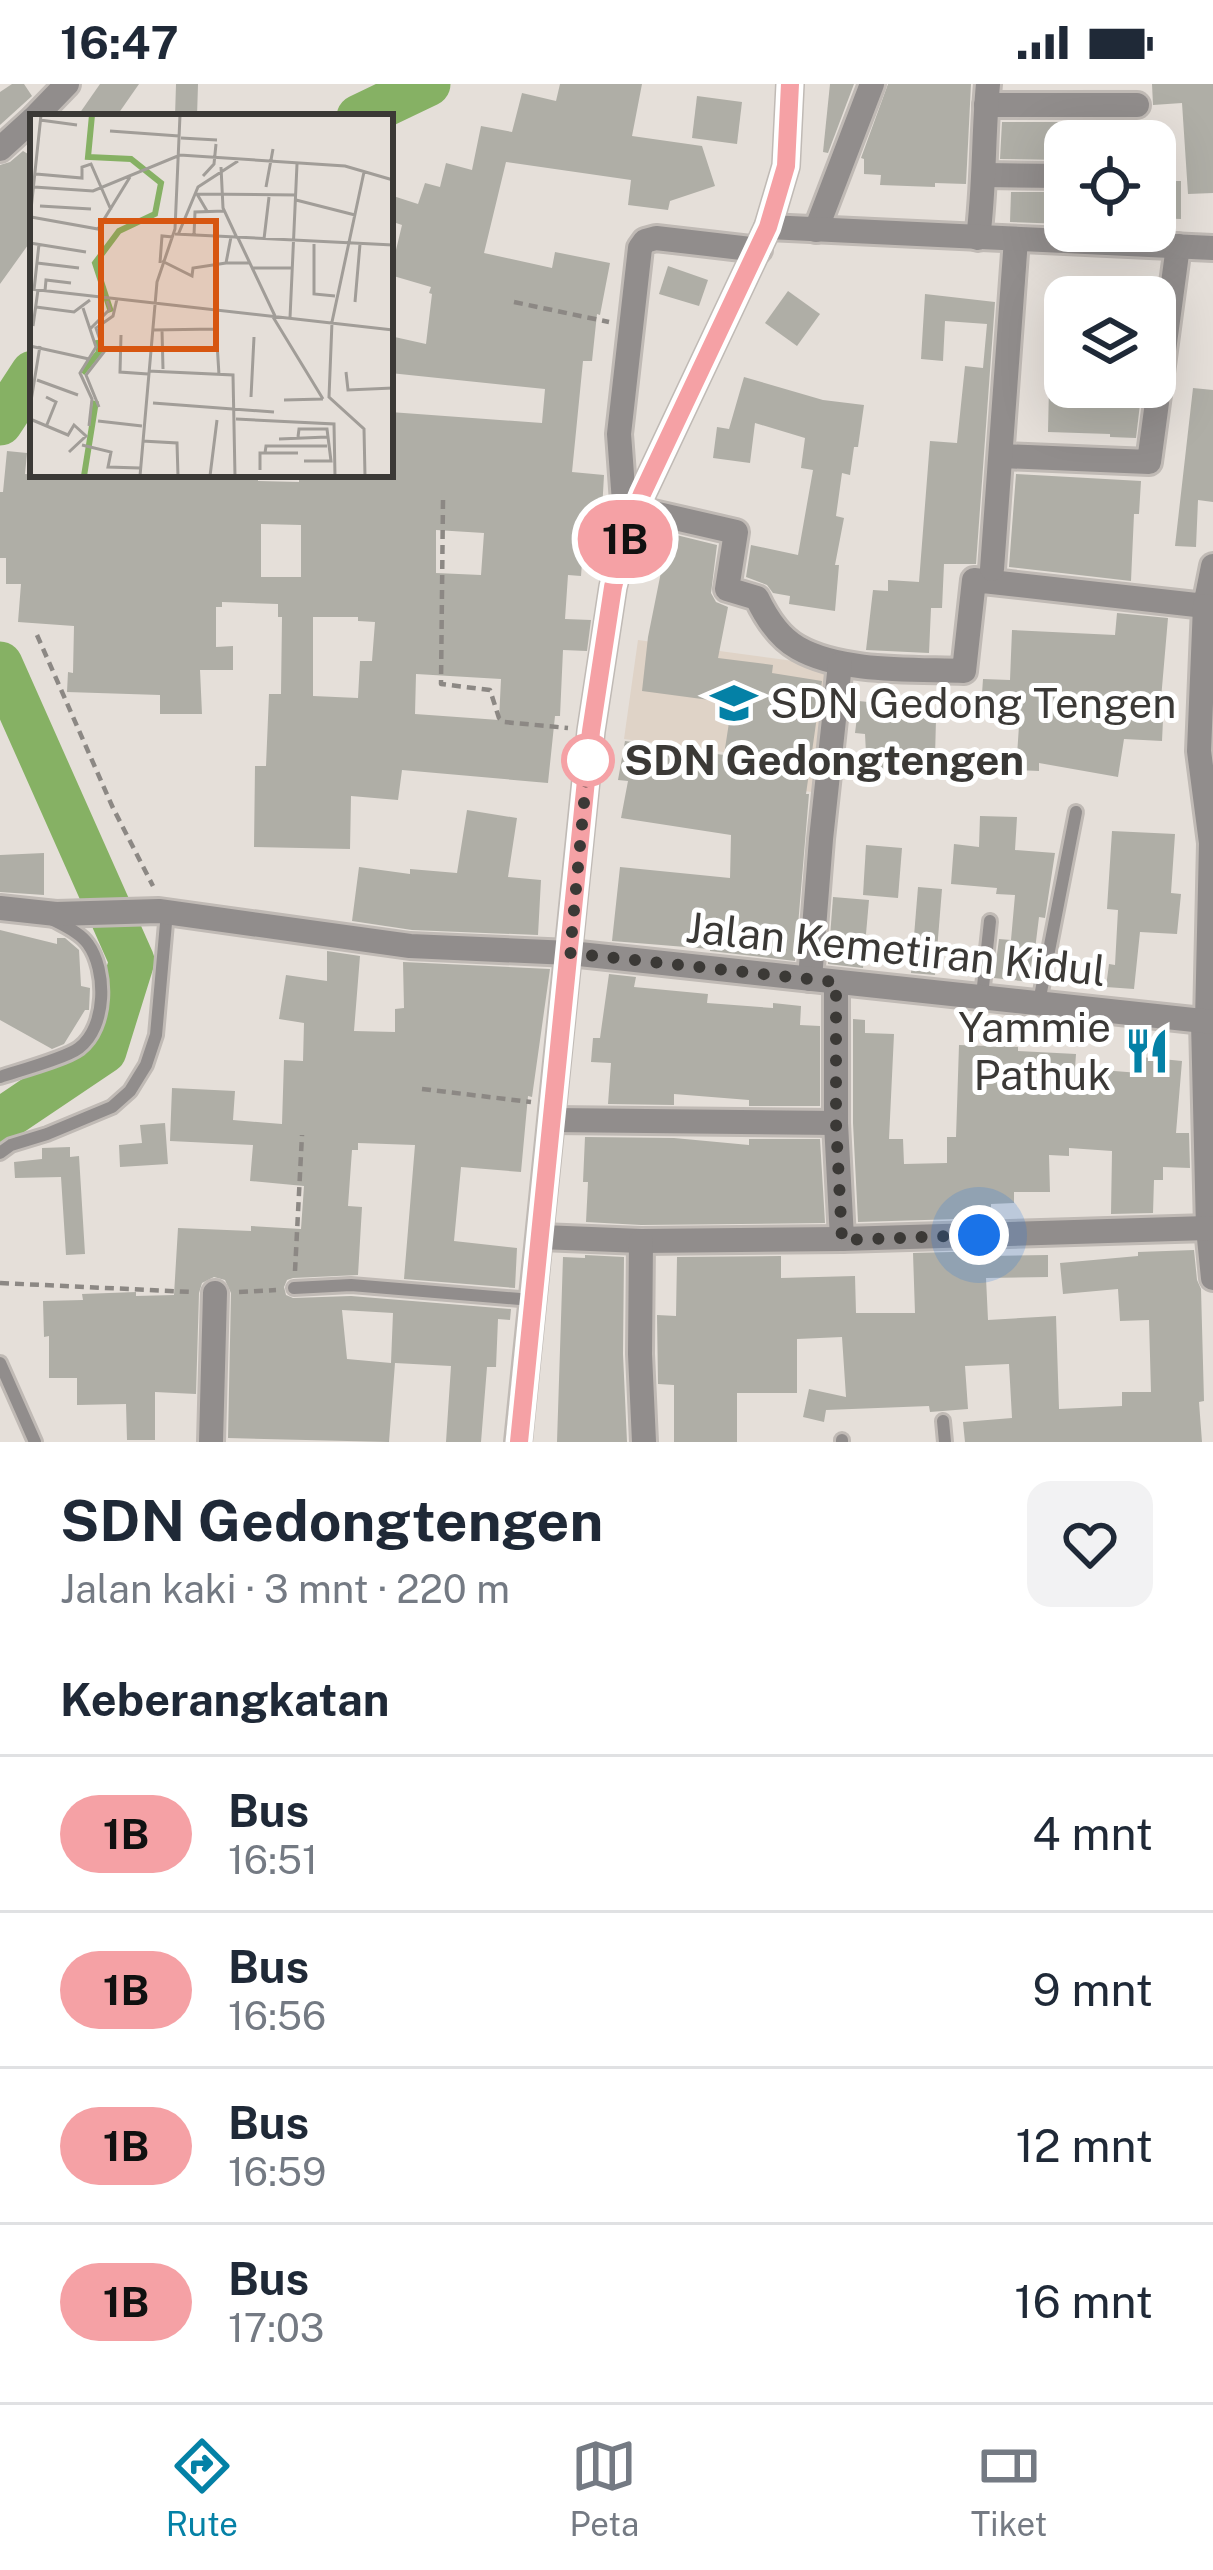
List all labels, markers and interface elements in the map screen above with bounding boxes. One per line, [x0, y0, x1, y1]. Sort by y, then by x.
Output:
text: 16:47 [60, 16, 179, 69]
inset map [30, 114, 393, 477]
map controls [1044, 120, 1176, 408]
button: locate [1044, 120, 1176, 252]
button: layers [1044, 276, 1176, 408]
line badge: 1B [571, 500, 679, 578]
text: 1B [602, 514, 648, 563]
school or university icon: SDN Gedong Tengen [709, 678, 759, 728]
place label: SDN Gedong Tengen [770, 678, 1177, 727]
marker: SDN Gedongtengen [563, 735, 613, 785]
place label: SDN Gedongtengen [624, 735, 1024, 784]
street label: Jalan Kemetiran Kidul [684, 902, 1108, 995]
place label: Yammie Pathuk [958, 1002, 1111, 1099]
restaurant icon: Yammie Pathuk [1122, 1026, 1172, 1076]
your location [949, 1205, 1009, 1265]
button: heart [1027, 1481, 1153, 1607]
text: SDN Gedongtengen [60, 1487, 603, 1554]
text: Jalan kaki · 3 mnt · 220 m [60, 1566, 510, 1612]
text: Keberangkatan [60, 1673, 389, 1726]
text: Bus [228, 1784, 309, 1837]
text: 4 mnt [1032, 1807, 1153, 1860]
text: 1B [103, 1809, 149, 1858]
text: 16:51 [228, 1837, 318, 1883]
text: Bus [228, 1940, 309, 1993]
text: 9 mnt [1033, 1963, 1153, 2016]
text: 1B [103, 1965, 149, 2014]
text: 16:56 [228, 1993, 326, 2039]
text: Bus [228, 2096, 309, 2149]
text: 12 mnt [1016, 2119, 1153, 2172]
text: 1B [103, 2121, 149, 2170]
text: 16:59 [228, 2149, 326, 2195]
text: Bus [228, 2252, 309, 2305]
text: 16 mnt [1014, 2275, 1153, 2328]
text: 1B [103, 2277, 149, 2326]
text: 17:03 [228, 2305, 324, 2351]
tab: Rute [166, 2433, 238, 2543]
tab: Peta [570, 2433, 639, 2543]
tab: Tiket [971, 2433, 1047, 2543]

